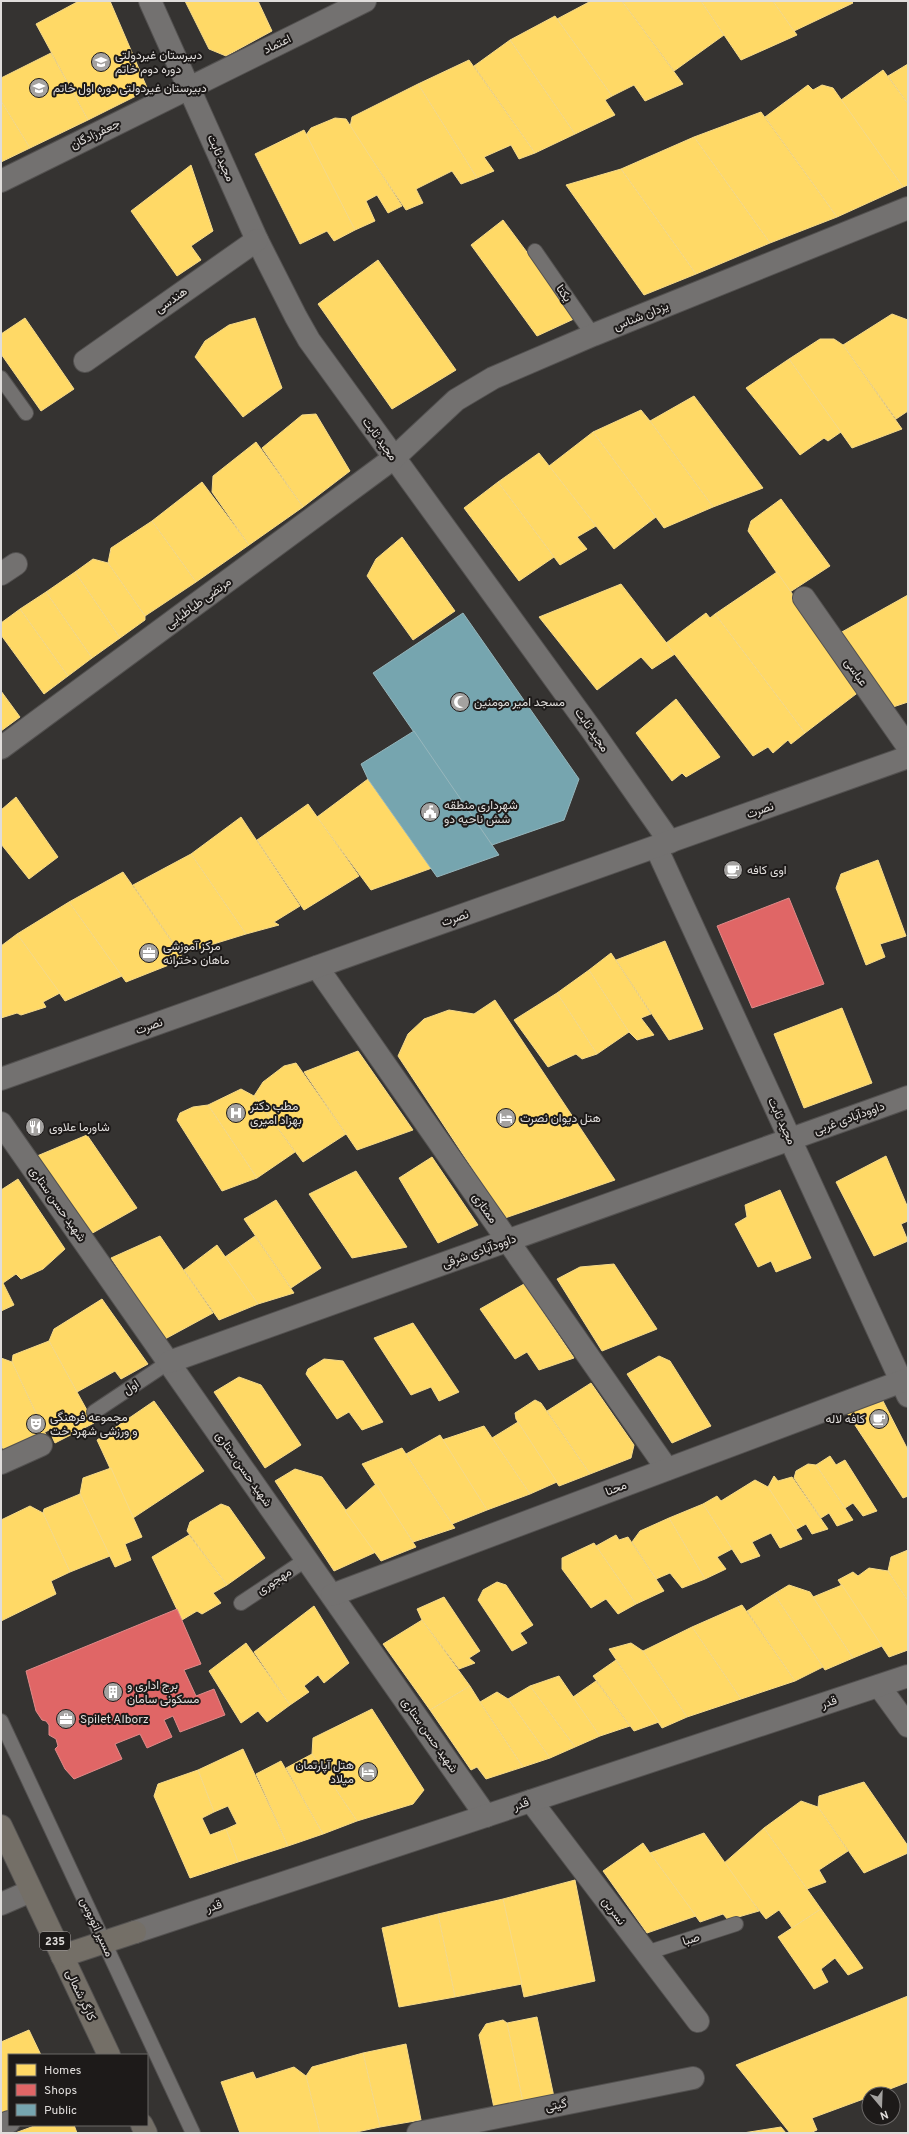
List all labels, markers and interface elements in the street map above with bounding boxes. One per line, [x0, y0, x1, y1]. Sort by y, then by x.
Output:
street label: اعتماد [261, 31, 294, 58]
place label: دبیرستان غیردولتی دوره دوم خاتم [115, 48, 202, 78]
school or university icon: دبیرستان غیردولتی دوره دوم خاتم [90, 51, 112, 73]
school or university icon: دبیرستان غیردولتی دوره اول خاتم [28, 77, 50, 99]
place label: دبیرستان غیردولتی دوره اول خاتم [53, 81, 207, 97]
street label: جعفرزادگان [68, 116, 123, 154]
street label: مجید ثابت [203, 132, 238, 184]
street label: یکتا [552, 282, 575, 306]
street label: هندسی [152, 284, 191, 318]
street label: یزدان شناس [611, 299, 671, 335]
street label: مجید ثابت [358, 415, 400, 464]
street label: مرتضی طباطبایی [162, 574, 235, 633]
street label: عباسی [840, 655, 871, 690]
mosque icon: مسجد امیر مومنین [449, 691, 471, 713]
place label: مسجد امیر مومنین [474, 695, 565, 711]
street label: مجید ثابت [570, 706, 612, 756]
place label: شهرداری منطقه شش ناحیه دو [444, 798, 518, 828]
street label: نصرت [744, 799, 776, 823]
public building icon: شهرداری منطقه شش ناحیه دو [419, 801, 441, 823]
cafe icon: اوی کافه [722, 859, 744, 881]
place label: اوی کافه [747, 863, 787, 879]
street label: نصرت [440, 907, 471, 931]
place label: مرکز آموزشی ماهان دخترانه [163, 939, 229, 969]
office icon: مرکز آموزشی ماهان دخترانه [138, 942, 160, 964]
street label: نصرت [133, 1015, 165, 1039]
street label: مجید ثابت [763, 1095, 799, 1147]
place label: مطب دکتر بهزاد امیری [249, 1099, 302, 1129]
street label: داوودآبادی غربی [812, 1099, 887, 1139]
hospital icon: مطب دکتر بهزاد امیری [225, 1102, 247, 1124]
hotel icon: هتل دیوان نصرت [495, 1107, 517, 1129]
place label: هتل دیوان نصرت [520, 1111, 601, 1127]
restaurant icon: شاورما علاوی [24, 1116, 46, 1138]
place label: شاورما علاوی [49, 1120, 110, 1136]
street label: شهید حسن ستاری [25, 1164, 89, 1245]
street label: ممتازی [468, 1190, 500, 1227]
street label: داوودآبادی شرقی [440, 1231, 519, 1273]
street label: اول [121, 1377, 143, 1399]
cafe icon: کافه لاله [868, 1408, 890, 1430]
place label: مجموعه فرهنگی و ورزشی شهرد خت [50, 1410, 138, 1440]
place label: کافه لاله [826, 1412, 865, 1428]
theatre icon: مجموعه فرهنگی و ورزشی شهرد خت [25, 1413, 47, 1435]
street label: شهید حسن ستاری [211, 1429, 275, 1510]
street label: محنا [603, 1478, 629, 1500]
street label: مهجوری [254, 1565, 295, 1599]
place label: برج اداری و مسکونی سامان [127, 1678, 199, 1708]
building icon: برج اداری و مسکونی سامان [102, 1681, 124, 1703]
street label: قدر [818, 1693, 839, 1713]
street label: شهید حسن ستاری [397, 1695, 461, 1776]
office icon: Spilet Alborz [55, 1708, 77, 1730]
place label: Spilet Alborz [80, 1712, 149, 1728]
place label: هتل آپارتمان میلاد [295, 1758, 354, 1788]
hotel icon: هتل آپارتمان میلاد [357, 1761, 379, 1783]
street label: قدر [510, 1795, 531, 1815]
street label: نسرین [597, 1894, 629, 1929]
street label: مسیر اتوبوس [75, 1895, 117, 1960]
street label: قدر [203, 1897, 224, 1917]
street label: صبا [681, 1930, 702, 1950]
road number: 235 [40, 1932, 70, 1950]
street label: کارگر شمالی [61, 1967, 99, 2024]
legend [8, 2054, 148, 2126]
text: Homes [44, 2063, 81, 2079]
text: Shops [44, 2083, 77, 2099]
north arrow [861, 2086, 901, 2126]
street label: گیتی [544, 2096, 568, 2116]
text: Public [44, 2103, 77, 2119]
text: N [878, 2107, 890, 2122]

